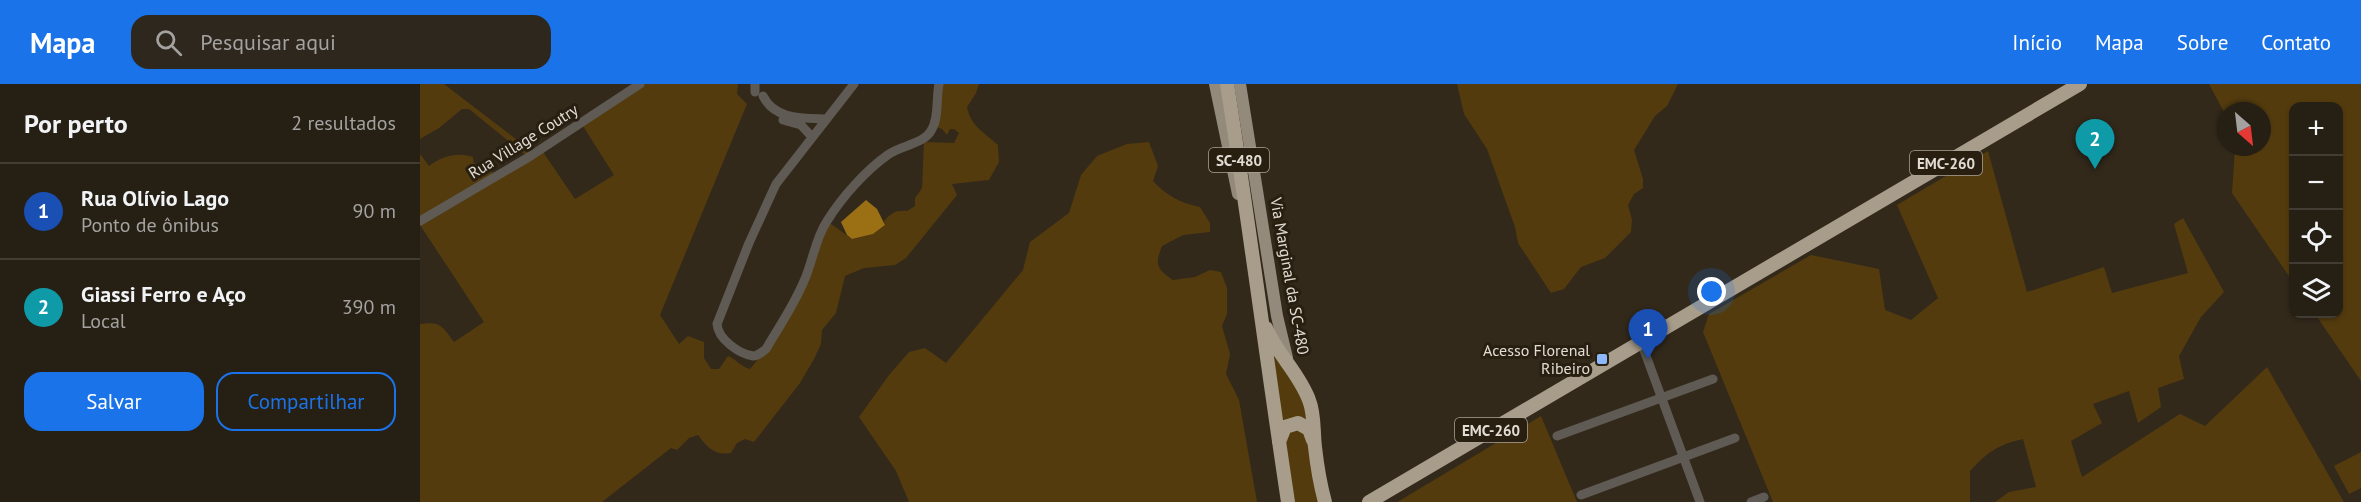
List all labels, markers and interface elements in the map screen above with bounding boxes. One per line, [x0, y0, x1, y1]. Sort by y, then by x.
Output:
search box [131, 15, 551, 69]
text: Mapa [30, 24, 95, 61]
icon: search [152, 26, 185, 59]
text: Pesquisar aqui [200, 28, 336, 56]
text: Início [2012, 29, 2062, 56]
text: Mapa [2095, 29, 2144, 56]
text: Sobre [2177, 29, 2228, 56]
text: Contato [2261, 29, 2331, 56]
street label: Rua Village Coutry [464, 99, 582, 183]
north arrow [2217, 102, 2271, 156]
map controls [2289, 102, 2343, 318]
button: + [2289, 102, 2343, 156]
text: Por perto [24, 107, 128, 140]
text: 2 resultados [291, 110, 396, 136]
pin: 2 [2076, 120, 2114, 169]
road number: SC-480 [1209, 148, 1269, 172]
road number: EMC-260 [1910, 151, 1982, 175]
button: − [2289, 156, 2343, 210]
text: Rua Olívio Lago [81, 184, 229, 212]
street label: Via Marginal da SC-480 [1266, 195, 1314, 356]
text: 1 [38, 198, 49, 224]
text: 90 m [353, 198, 396, 224]
button: locate [2289, 210, 2343, 264]
text: Ponto de ônibus [81, 212, 219, 238]
button: layers [2289, 264, 2343, 318]
your location [1697, 277, 1726, 306]
text: Giassi Ferro e Aço [81, 280, 246, 308]
text: 2 [38, 294, 49, 320]
text: 390 m [342, 294, 396, 320]
text: Local [81, 308, 126, 334]
pin: 1 [1628, 310, 1668, 359]
place label: Acesso Florenal Ribeiro [1483, 340, 1590, 378]
marker: Acesso Florenal Ribeiro [1595, 352, 1609, 366]
button: Salvar [24, 372, 204, 431]
button: Compartilhar [216, 372, 396, 431]
road number: EMC-260 [1455, 418, 1527, 442]

